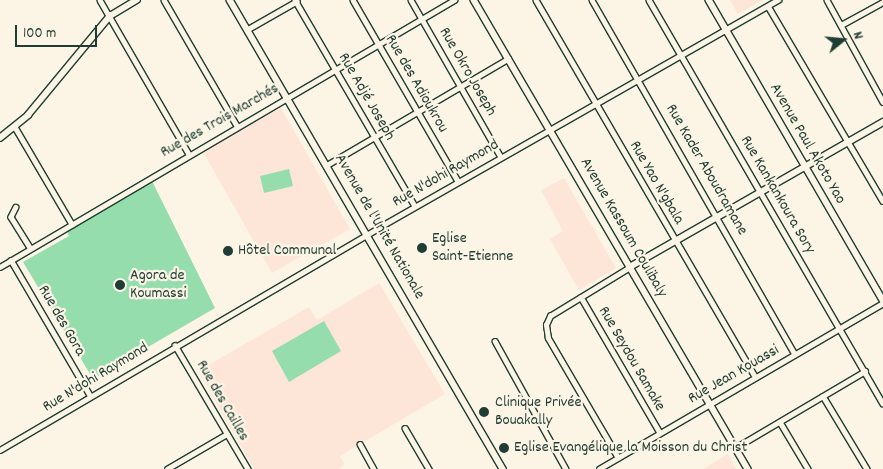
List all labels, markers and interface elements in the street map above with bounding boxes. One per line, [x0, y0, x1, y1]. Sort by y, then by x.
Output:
scale bar [18, 15, 100, 47]
north arrow [818, 15, 868, 65]
text: 100 m [23, 23, 56, 45]
street label: Rue Okro Joseph [434, 24, 500, 120]
text: N [847, 29, 868, 42]
street label: Rue des Adioukrou [380, 32, 452, 136]
street label: Rue Adjé Joseph [333, 50, 399, 144]
street label: Rue des Trois Marchés [157, 79, 283, 163]
street label: Avenue Paul Akoto Yao [765, 80, 849, 208]
street label: Rue Kader Aboudramane [661, 101, 751, 239]
street label: Rue Kankankoura Sory [735, 132, 819, 258]
street label: Rue N'dohi Raymond [389, 136, 503, 212]
street label: Rue Yao N'gbala [624, 138, 688, 228]
street label: Avenue de l'Unité Nationale [330, 151, 428, 303]
street label: Avenue Kassoum Coulibaly [575, 155, 671, 301]
place label: Eglise Saint-Etienne [432, 229, 513, 267]
place label: Hôtel Communal [238, 241, 336, 261]
marker: Eglise Saint-Etienne [416, 242, 428, 254]
marker: Hôtel Communal [222, 245, 234, 257]
place label: Agora de Koumassi [130, 266, 186, 304]
marker: Agora de Koumassi [114, 279, 126, 291]
street label: Rue des Gora [33, 282, 89, 360]
street label: Rue Seydou Samake [593, 303, 669, 415]
street label: Rue N'dohi Raymond [40, 339, 152, 417]
street label: Rue Jean Kouassi [685, 341, 783, 409]
street label: Rue des Cailles [191, 357, 253, 445]
place label: Clinique Privée Bouakally [495, 393, 581, 431]
marker: Clinique Privée Bouakally [477, 405, 491, 419]
place label: Eglise Evangélique la Moisson du Christ [514, 438, 747, 458]
marker: Eglise Evangélique la Moisson du Christ [498, 442, 510, 454]

